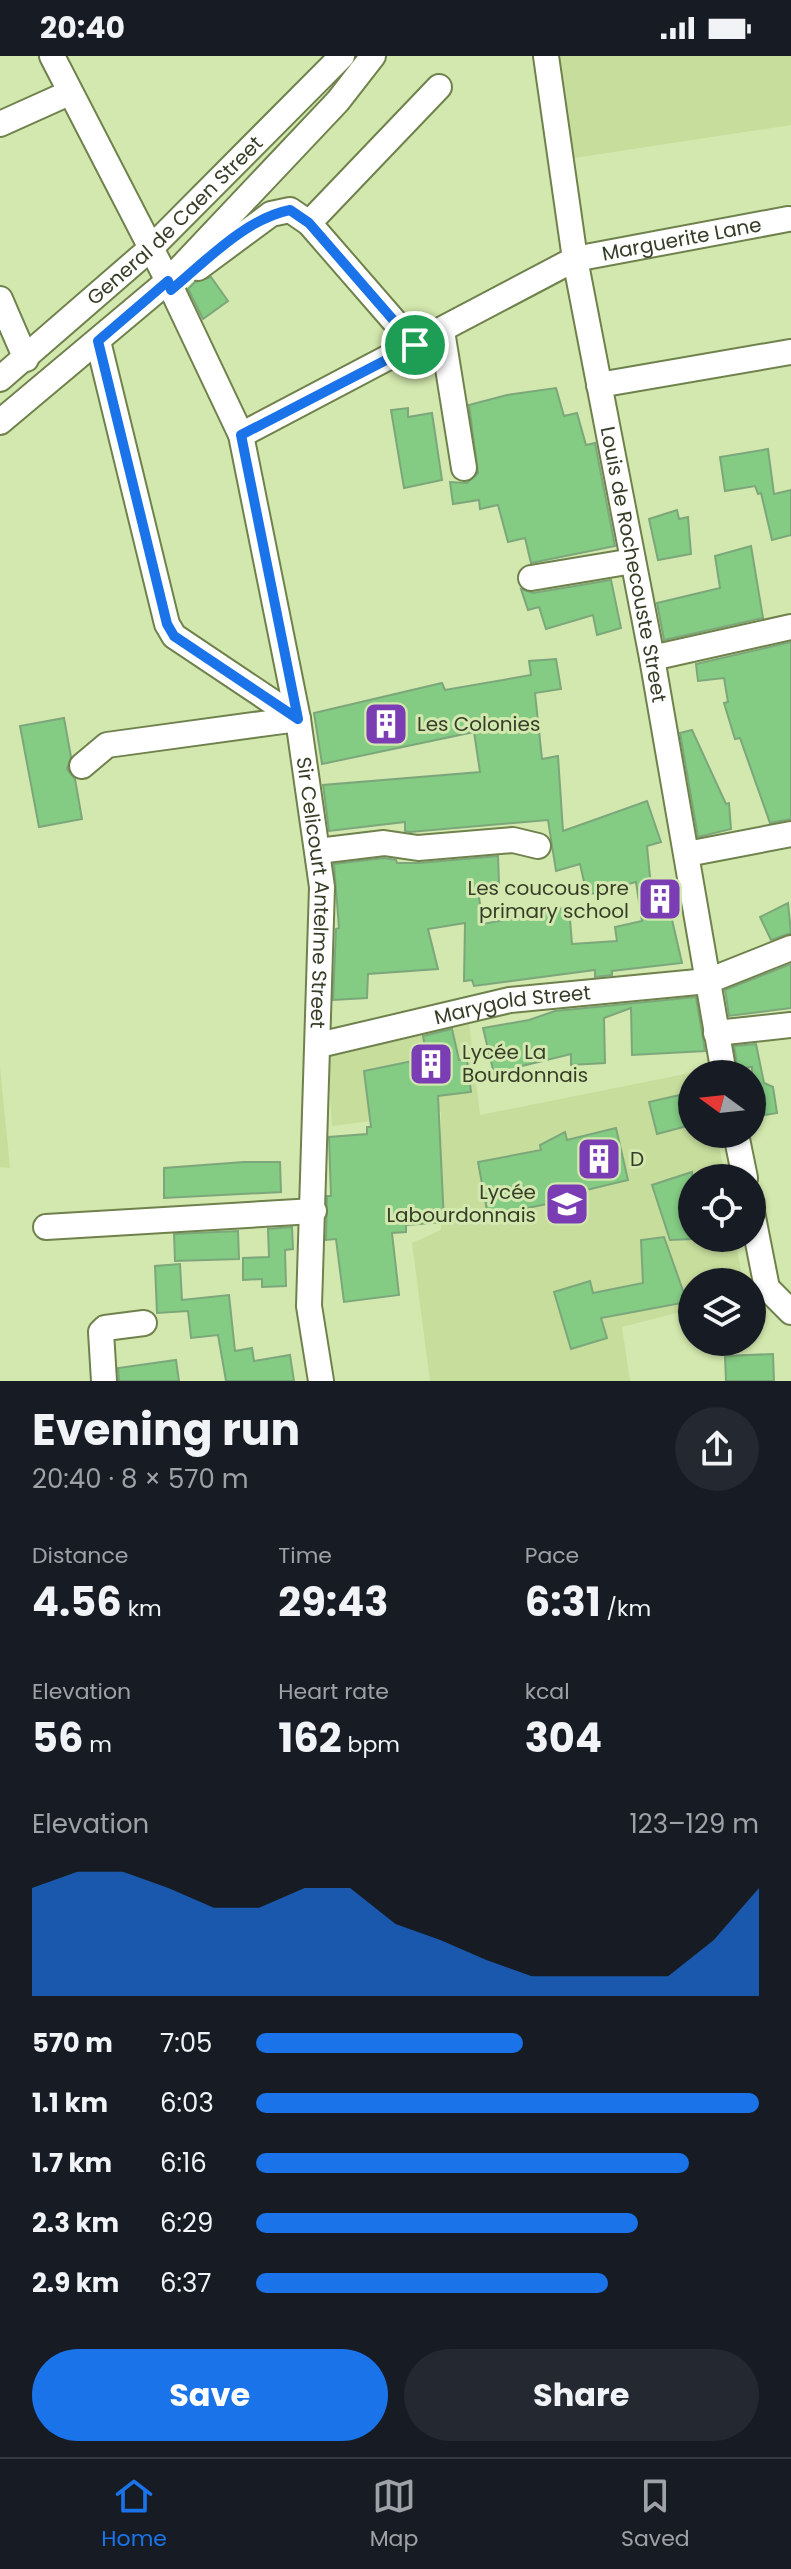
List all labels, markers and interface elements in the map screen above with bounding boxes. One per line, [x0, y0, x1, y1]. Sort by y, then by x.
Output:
text: 20:40 [40, 6, 125, 49]
street label: General de Caen Street [81, 130, 269, 312]
street label: Marguerite Lane [600, 210, 764, 268]
pin [381, 311, 449, 379]
icon: arrive [393, 323, 437, 367]
street label: Louis de Rochecouste Street [594, 424, 673, 705]
building icon: Les Colonies [362, 700, 410, 748]
place label: Les Colonies [417, 710, 540, 738]
street label: Sir Celicourt Antelme Street [290, 755, 336, 1029]
place label: Les coucous pre primary school [468, 874, 629, 925]
building icon: Les coucous pre primary school [636, 875, 684, 923]
street label: Marygold Street [432, 978, 592, 1031]
place label: Lycée La Bourdonnais [462, 1038, 588, 1089]
building icon: Lycée La Bourdonnais [407, 1040, 455, 1088]
north arrow [678, 1060, 766, 1148]
map controls [678, 1060, 766, 1356]
building icon: D [575, 1135, 623, 1183]
place label: D [630, 1145, 644, 1173]
button: locate [678, 1164, 766, 1252]
place label: Lycée Labourdonnais [386, 1178, 536, 1229]
school or university icon: Lycée Labourdonnais [543, 1180, 591, 1228]
button: layers [678, 1268, 766, 1356]
text: Evening run [32, 1399, 300, 1460]
button: share [675, 1407, 759, 1491]
text: 20:40 · 8 × 570 m [32, 1461, 248, 1497]
text: Distance [32, 1540, 128, 1571]
text: Time [278, 1540, 332, 1571]
text: Pace [525, 1540, 579, 1571]
text: 4.56 [32, 1574, 122, 1630]
text: 29:43 [278, 1574, 388, 1630]
text: 6:31 [525, 1574, 601, 1630]
text: km [122, 1593, 162, 1624]
text: /km [601, 1593, 651, 1624]
text: Elevation [32, 1676, 131, 1707]
text: Heart rate [278, 1676, 389, 1707]
text: kcal [525, 1676, 570, 1707]
text: 56 [32, 1710, 83, 1766]
text: 162 [278, 1710, 342, 1766]
text: 304 [525, 1710, 602, 1766]
text: m [83, 1729, 112, 1760]
text: bpm [342, 1729, 400, 1760]
text: Elevation [32, 1806, 149, 1842]
text: 123–129 m [629, 1806, 759, 1842]
text: 570 m [32, 2025, 113, 2061]
text: 7:05 [160, 2025, 212, 2061]
text: 1.1 km [32, 2085, 108, 2121]
text: 6:03 [160, 2085, 214, 2121]
text: 1.7 km [32, 2145, 112, 2181]
text: 6:16 [160, 2145, 207, 2181]
text: 2.3 km [32, 2205, 119, 2241]
text: 6:29 [160, 2205, 213, 2241]
text: 2.9 km [32, 2265, 119, 2301]
text: 6:37 [160, 2265, 212, 2301]
button: Save [32, 2349, 388, 2441]
button: Share [404, 2349, 759, 2441]
tab: Home [101, 2474, 167, 2555]
tab: Map [370, 2474, 418, 2555]
tab: Saved [621, 2474, 690, 2555]

